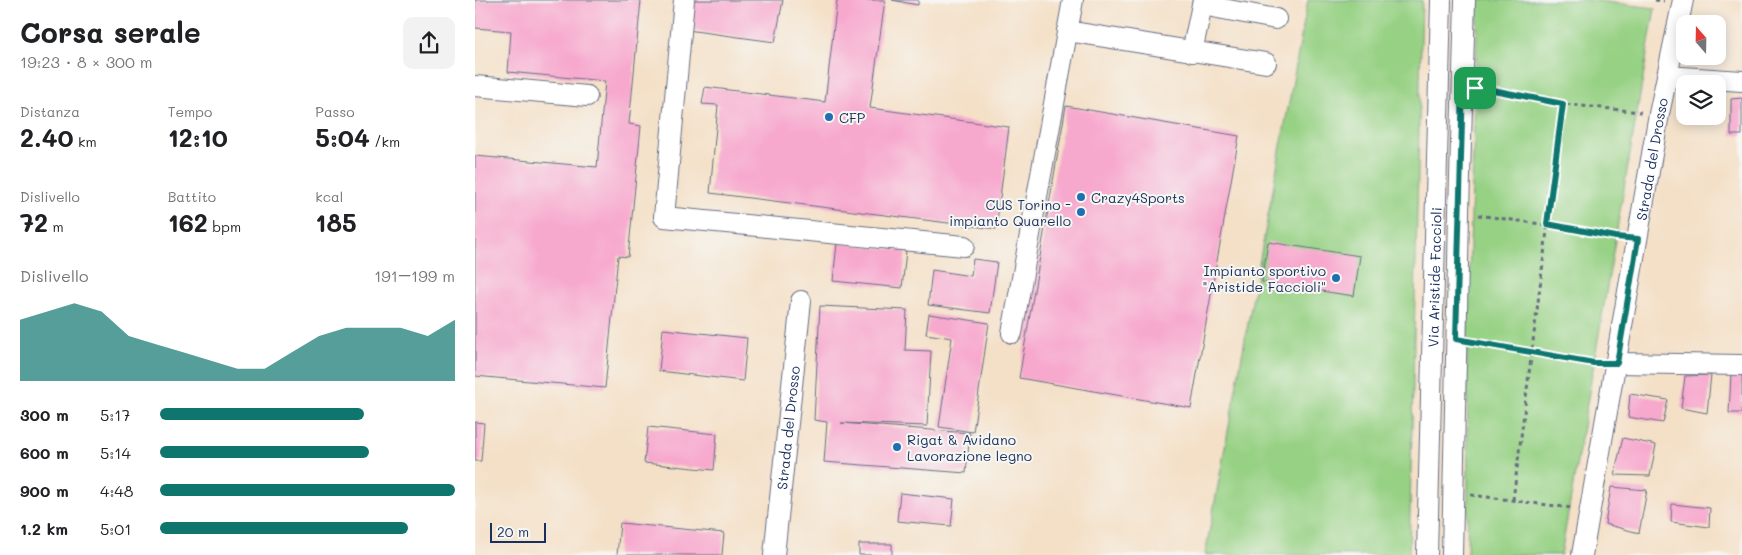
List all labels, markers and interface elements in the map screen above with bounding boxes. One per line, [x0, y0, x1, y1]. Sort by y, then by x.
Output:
text: Corsa serale [20, 14, 201, 50]
north arrow [1676, 15, 1726, 65]
map controls [1676, 15, 1726, 125]
button: share [403, 17, 455, 69]
text: 19:23 · 8 × 300 m [20, 51, 153, 72]
pin [1454, 67, 1496, 109]
icon: arrive [1461, 74, 1489, 102]
button: layers [1676, 75, 1726, 125]
street label: Strada del Drosso [1631, 96, 1672, 222]
text: Distanza [20, 102, 80, 121]
text: Tempo [168, 102, 212, 121]
text: Passo [315, 102, 355, 121]
place label: CFP [839, 108, 866, 127]
marker: CFP [823, 111, 835, 123]
text: 2.40 [20, 121, 74, 153]
text: 12:10 [168, 121, 228, 153]
text: 5:04 [315, 121, 370, 153]
text: km [74, 132, 97, 151]
text: /km [370, 132, 400, 151]
text: Dislivello [20, 187, 80, 206]
text: Battito [168, 187, 216, 206]
text: kcal [315, 187, 343, 206]
place label: Crazy4Sports [1091, 188, 1185, 207]
marker: Crazy4Sports [1075, 191, 1087, 203]
place label: CUS Torino - impianto Quarello [949, 195, 1071, 230]
text: 72 [20, 206, 48, 238]
text: 162 [168, 206, 208, 238]
text: 185 [315, 206, 357, 238]
marker: CUS Torino - impianto Quarello [1075, 206, 1087, 218]
street label: Via Aristide Faccioli [1423, 207, 1445, 347]
text: m [48, 217, 64, 236]
text: bpm [208, 217, 241, 236]
place label: Impianto sportivo "Aristide Faccioli" [1202, 261, 1326, 296]
text: Dislivello [20, 265, 88, 286]
text: 191–199 m [374, 265, 455, 286]
marker: Impianto sportivo "Aristide Faccioli" [1330, 272, 1342, 284]
street label: Strada del Drosso [772, 365, 804, 491]
text: 300 m [20, 404, 69, 425]
text: 5:17 [100, 404, 130, 425]
place label: Rigat & Avidano Lavorazione legno [907, 430, 1032, 465]
marker: Rigat & Avidano Lavorazione legno [891, 441, 903, 453]
text: 600 m [20, 442, 69, 463]
text: 5:14 [100, 442, 131, 463]
text: 900 m [20, 480, 69, 501]
text: 4:48 [100, 480, 133, 501]
text: 1.2 km [20, 518, 68, 539]
text: 5:01 [100, 518, 131, 539]
scale bar [490, 520, 546, 543]
text: 20 m [497, 522, 529, 541]

